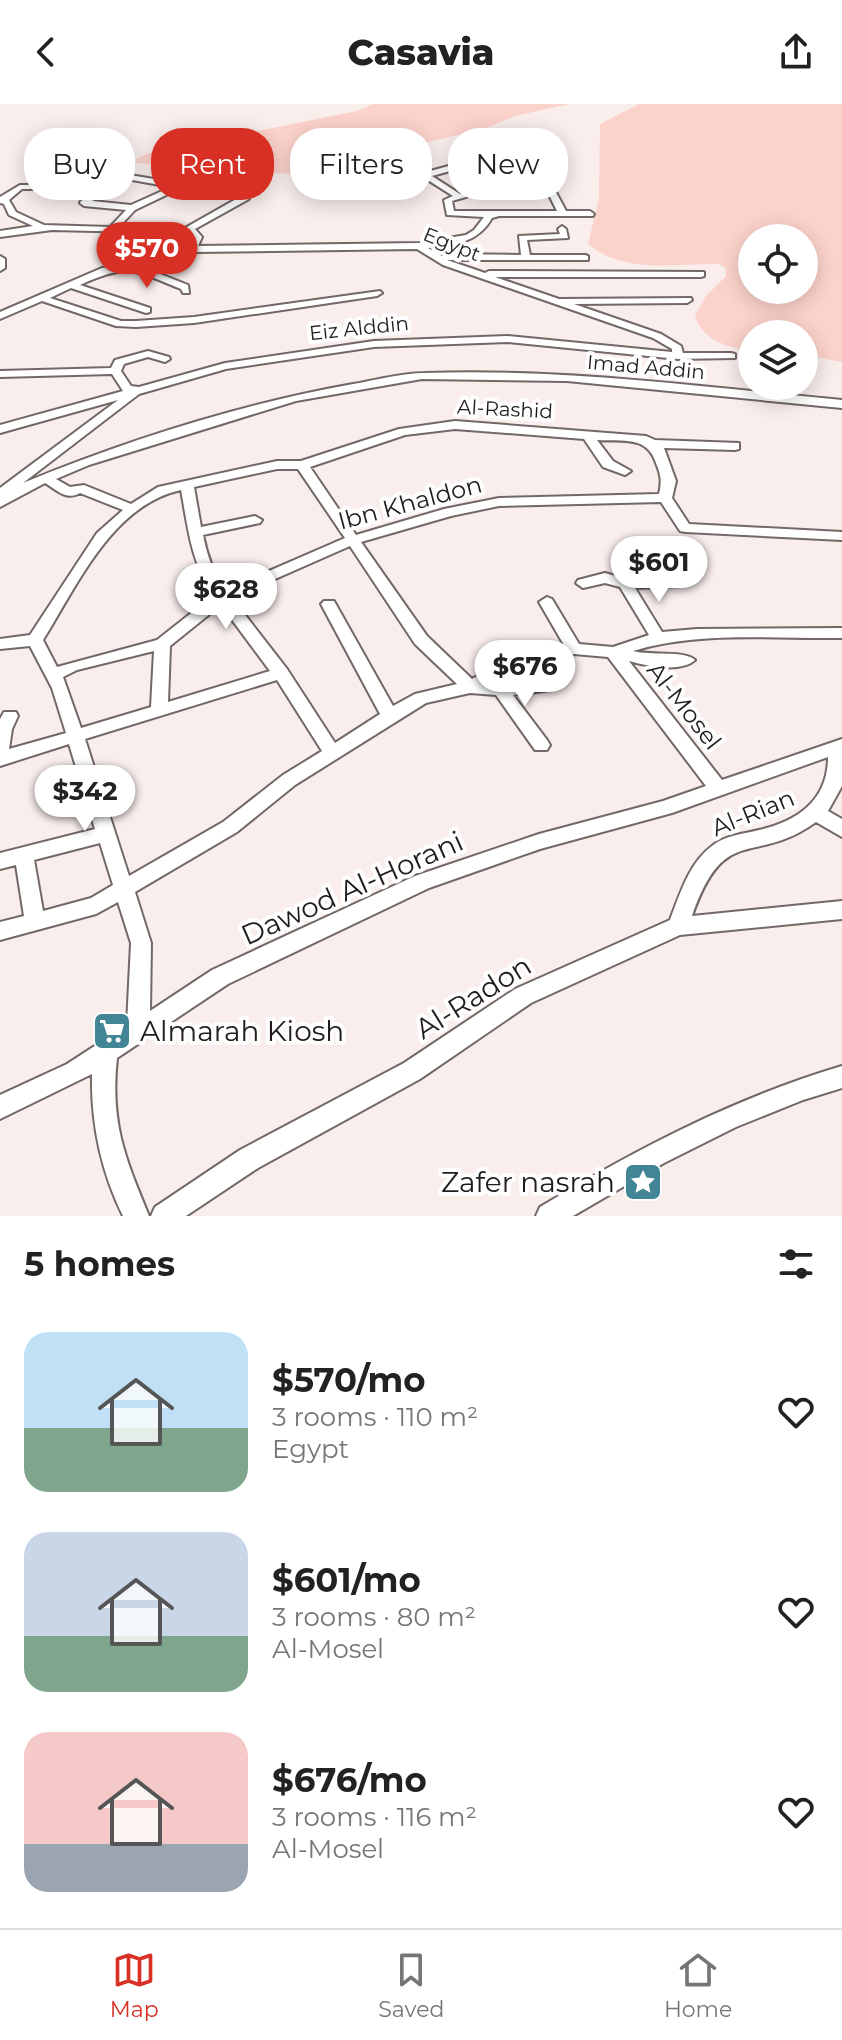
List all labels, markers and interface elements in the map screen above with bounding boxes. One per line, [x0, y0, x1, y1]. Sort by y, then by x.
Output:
icon: back [24, 30, 68, 74]
text: Casavia [348, 30, 494, 74]
icon: share [774, 30, 818, 74]
chip: Buy [24, 128, 135, 200]
chip: Rent [151, 128, 274, 200]
chip: Filters [290, 128, 432, 200]
chip: New [448, 128, 568, 200]
pin: $570 [100, 222, 194, 290]
street label: Egypt [420, 222, 484, 266]
map controls [738, 224, 818, 400]
button: locate [738, 224, 818, 304]
text: $570 [114, 232, 180, 264]
street label: Eiz Alddin [308, 311, 410, 345]
button: layers [738, 320, 818, 400]
street label: Imad Addin [586, 350, 706, 384]
street label: Al-Rashid [457, 395, 553, 423]
street label: Ibn Khaldon [335, 469, 485, 536]
pin: $601 [612, 536, 706, 604]
text: $601 [629, 546, 689, 578]
pin: $628 [179, 563, 273, 631]
text: $628 [193, 573, 259, 605]
pin: $676 [478, 640, 572, 708]
text: $676 [492, 650, 558, 682]
street label: Al-Mosel [641, 656, 728, 755]
pin: $342 [38, 765, 132, 833]
text: $342 [52, 775, 118, 807]
street label: Al-Rian [707, 783, 799, 842]
street label: Dawod Al-Horani [236, 824, 468, 952]
street label: Al-Radon [409, 948, 537, 1046]
supermarket icon: Almarah Kiosh [91, 1010, 133, 1052]
place label: Almarah Kiosh [140, 1014, 344, 1048]
place icon: Zafer nasrah [622, 1161, 664, 1203]
place label: Zafer nasrah [441, 1165, 615, 1199]
icon: filters [774, 1242, 818, 1286]
text: 5 homes [24, 1243, 175, 1285]
text: $570/mo [272, 1359, 426, 1401]
icon: home [88, 1364, 184, 1460]
icon: heart [774, 1390, 818, 1434]
text: 3 rooms · 110 m² [272, 1401, 478, 1433]
text: Egypt [272, 1433, 349, 1465]
text: $601/mo [272, 1559, 421, 1601]
icon: home [88, 1564, 184, 1660]
icon: heart [774, 1590, 818, 1634]
text: 3 rooms · 80 m² [272, 1601, 476, 1633]
text: Al-Mosel [272, 1633, 384, 1665]
text: $676/mo [272, 1759, 427, 1801]
icon: home [88, 1764, 184, 1860]
icon: heart [774, 1790, 818, 1834]
text: 3 rooms · 116 m² [272, 1801, 477, 1833]
text: Al-Mosel [272, 1833, 384, 1865]
tab: Map [110, 1948, 159, 2023]
tab: Saved [378, 1948, 444, 2023]
tab: Home [664, 1948, 732, 2023]

